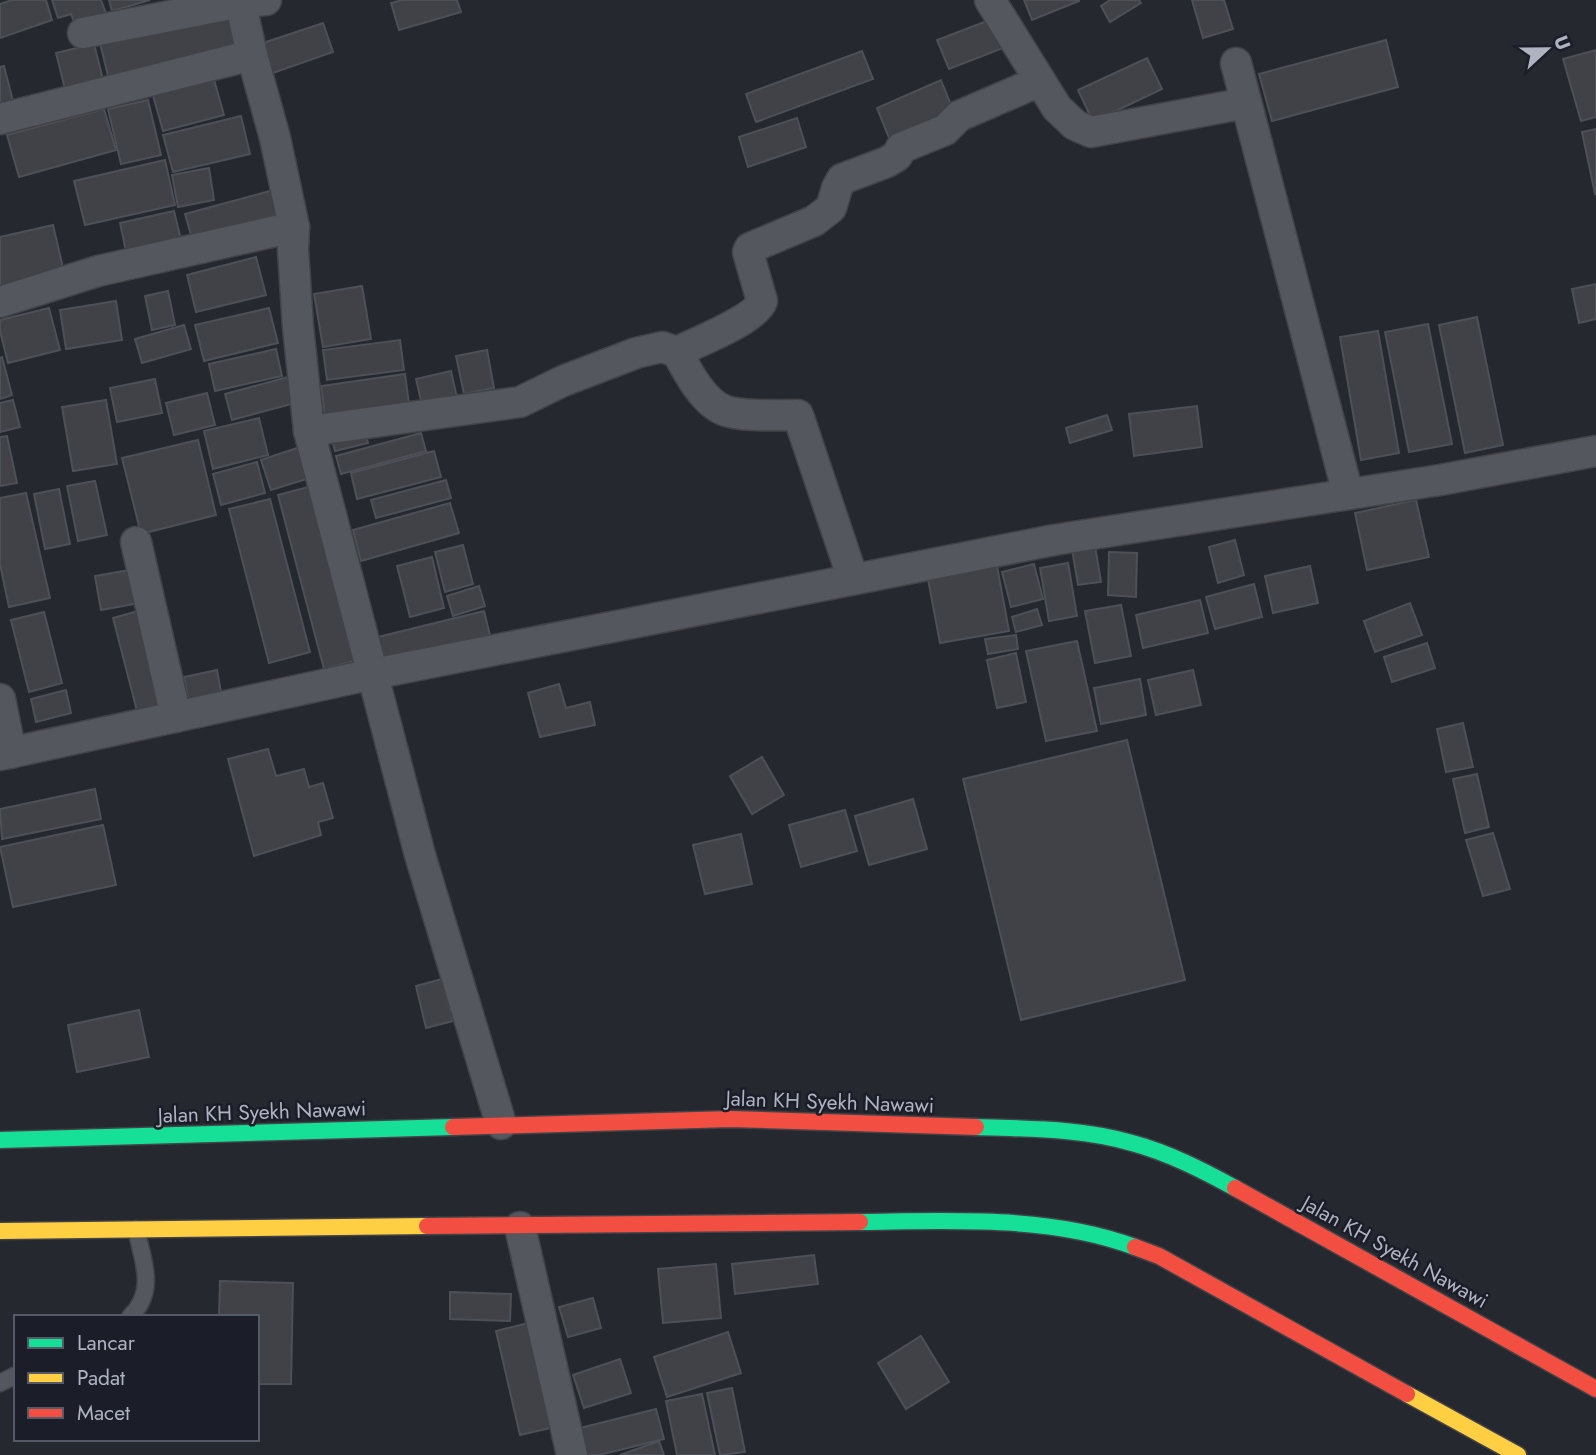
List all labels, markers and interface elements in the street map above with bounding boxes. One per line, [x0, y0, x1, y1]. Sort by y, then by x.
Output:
north arrow [1512, 14, 1582, 84]
text: U [1547, 32, 1577, 54]
street label: Jalan KH Syekh Nawawi [722, 1083, 935, 1121]
street label: Jalan KH Syekh Nawawi [154, 1093, 367, 1131]
street label: Jalan KH Syekh Nawawi [1294, 1187, 1494, 1316]
legend [14, 1315, 259, 1441]
text: Lancar [77, 1328, 136, 1358]
text: Padat [77, 1363, 125, 1393]
text: Macet [77, 1398, 130, 1428]

